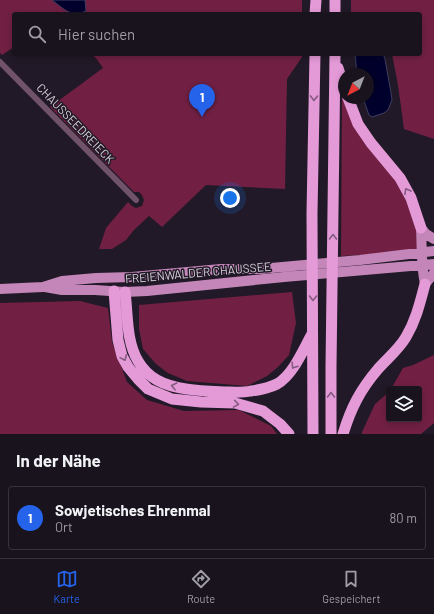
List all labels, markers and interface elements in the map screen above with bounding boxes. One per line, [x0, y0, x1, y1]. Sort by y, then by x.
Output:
search box [12, 12, 422, 56]
icon: search [26, 23, 48, 45]
text: Hier suchen [58, 25, 135, 43]
north arrow [338, 68, 374, 104]
street label: CHAUSSEEDREIECK [34, 80, 118, 166]
pin: 1 [189, 84, 215, 117]
one-way arrow [310, 95, 318, 101]
your location [220, 188, 240, 208]
one-way arrow [404, 188, 411, 195]
one-way arrow [328, 234, 337, 240]
street label: FREIENWALDER CHAUSSEE [124, 259, 272, 285]
one-way arrow [309, 295, 317, 301]
one-way arrow [119, 353, 127, 361]
one-way arrow [291, 362, 298, 369]
one-way arrow [170, 382, 177, 390]
map controls [386, 386, 422, 422]
button: layers [386, 386, 422, 422]
one-way arrow [327, 392, 335, 398]
one-way arrow [232, 399, 239, 408]
text: In der Nähe [16, 450, 101, 470]
text: Sowjetisches Ehrenmal [55, 501, 210, 519]
text: 1 [28, 510, 32, 526]
text: 80 m [390, 510, 417, 526]
text: Ort [55, 519, 73, 535]
tab: Karte [54, 568, 80, 605]
tab: Route [187, 568, 215, 605]
tab: Gespeichert [322, 568, 380, 605]

